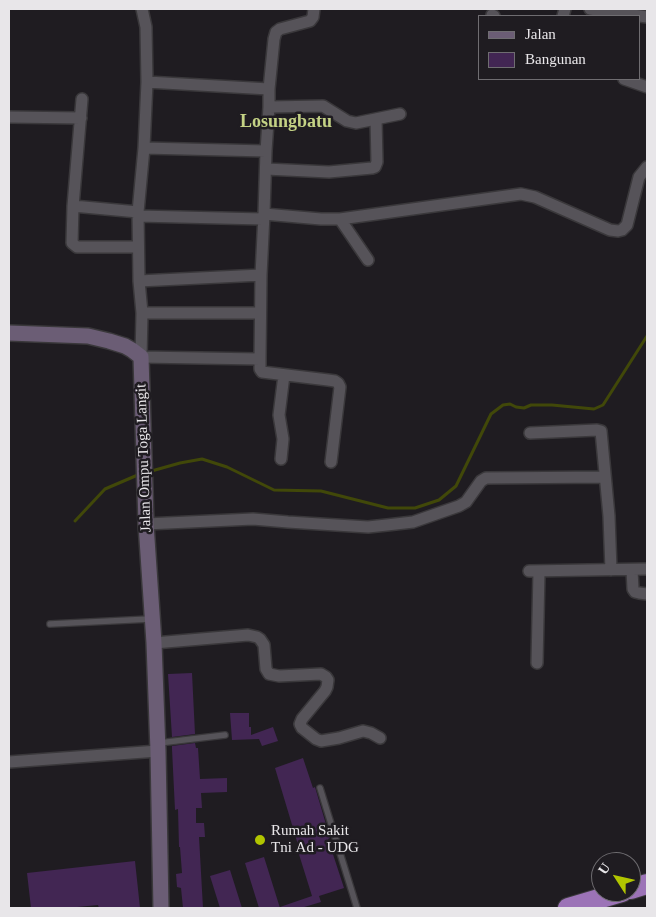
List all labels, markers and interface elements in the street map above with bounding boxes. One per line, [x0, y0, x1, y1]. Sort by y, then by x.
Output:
legend [478, 15, 641, 80]
text: Jalan [525, 26, 556, 42]
text: Bangunan [525, 51, 586, 67]
district label: Losungbatu [240, 111, 332, 133]
street label: Jalan Ompu Toga Langit [132, 383, 156, 533]
place label: Rumah Sakit Tni Ad - UDG [271, 822, 359, 857]
marker: Rumah Sakit Tni Ad - UDG [253, 833, 267, 847]
north arrow [591, 852, 641, 902]
text: U [595, 860, 613, 877]

